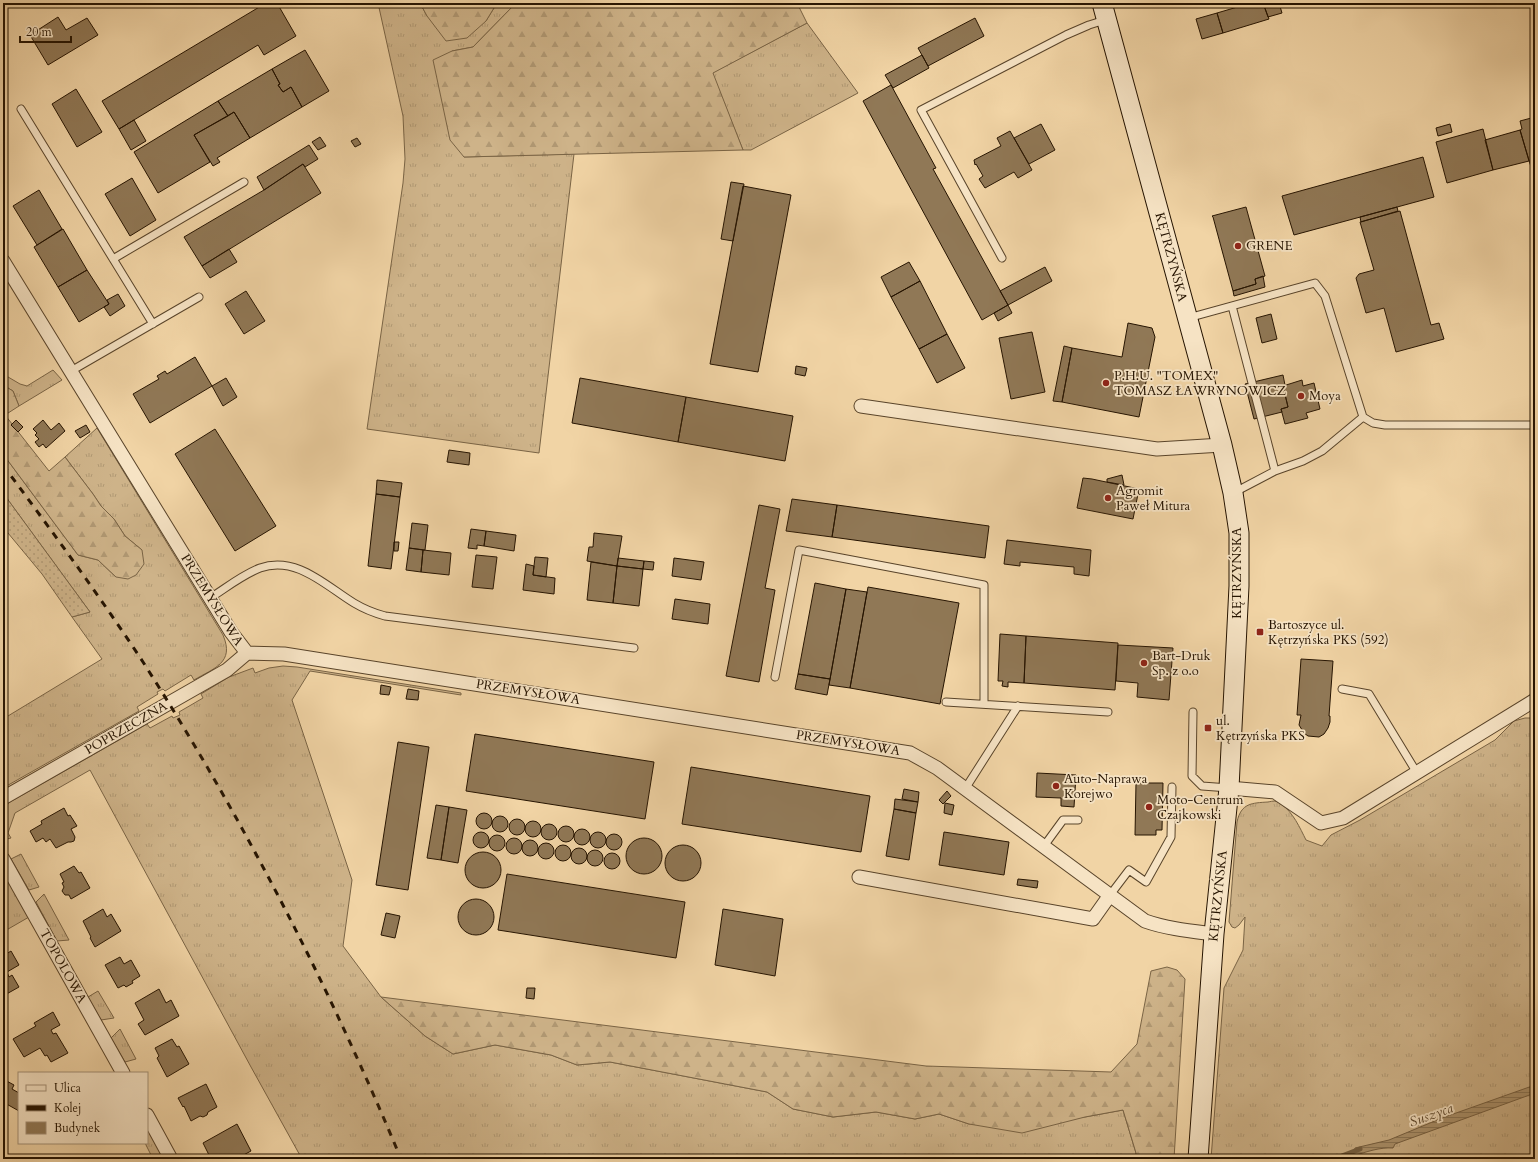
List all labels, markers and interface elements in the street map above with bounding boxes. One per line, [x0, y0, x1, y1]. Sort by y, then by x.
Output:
scale bar [20, 18, 71, 44]
text: 20 m [26, 24, 53, 40]
street label: KĘTRZYŃSKA [1150, 210, 1192, 304]
place label: GRENE [1246, 237, 1292, 255]
marker: GRENE [1233, 241, 1243, 251]
place label: P.H.U. "TOMEX" TOMASZ ŁAWRYNOWICZ [1114, 367, 1286, 400]
marker: P.H.U. "TOMEX" TOMASZ ŁAWRYNOWICZ [1101, 378, 1111, 388]
place label: Moya [1309, 387, 1341, 405]
marker: Moya [1296, 391, 1306, 401]
place label: Agromit Paweł Mitura [1116, 482, 1191, 515]
marker: Agromit Paweł Mitura [1103, 493, 1113, 503]
street label: KĘTRZYŃSKA [1228, 526, 1246, 619]
street label: PRZEMYSŁOWA [177, 551, 248, 650]
place label: Bartoszyce ul. Kętrzyńska PKS (592) [1268, 616, 1389, 649]
marker: Bartoszyce ul. Kętrzyńska PKS (592) [1255, 627, 1265, 637]
place label: Bart-Druk Sp. z o.o [1152, 647, 1211, 680]
marker: Bart-Druk Sp. z o.o [1139, 658, 1149, 668]
street label: PRZEMYSŁOWA [475, 675, 582, 709]
street label: POPRZECZNA [81, 697, 171, 759]
place label: ul. Kętrzyńska PKS [1216, 712, 1305, 745]
marker: ul. Kętrzyńska PKS [1203, 723, 1213, 733]
street label: PRZEMYSŁOWA [795, 726, 902, 760]
place label: Auto-Naprawa Korejwo [1064, 770, 1148, 803]
marker: Auto-Naprawa Korejwo [1051, 781, 1061, 791]
place label: Moto-Centrum Czajkowski [1157, 791, 1243, 824]
marker: Moto-Centrum Czajkowski [1144, 802, 1154, 812]
street label: KĘTRZYŃSKA [1204, 849, 1232, 943]
street label: TOPOLOWA [35, 926, 91, 1007]
legend [18, 1072, 148, 1144]
text: Ulica [54, 1080, 82, 1096]
water label: Suszyca [1407, 1098, 1455, 1132]
text: Kolej [54, 1100, 81, 1116]
text: Budynek [54, 1120, 101, 1136]

